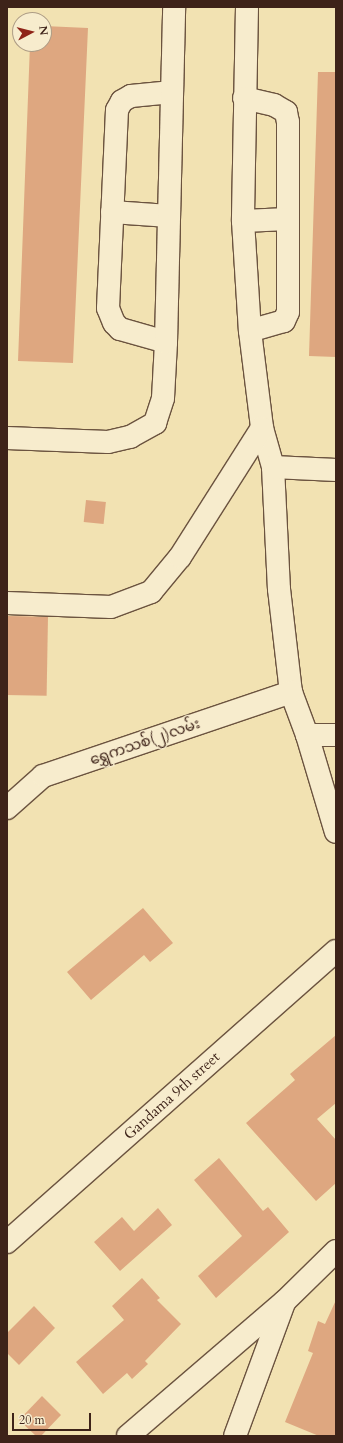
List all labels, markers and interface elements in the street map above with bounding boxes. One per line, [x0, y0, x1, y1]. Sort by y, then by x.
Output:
north arrow [12, 12, 52, 52]
text: N [35, 25, 51, 36]
street label: ရွှေကသစ်(၂)လမ်း [88, 715, 202, 769]
street label: Gandama 9th street [120, 1048, 224, 1144]
scale bar [14, 1405, 93, 1431]
text: 20 m [19, 1412, 45, 1428]

